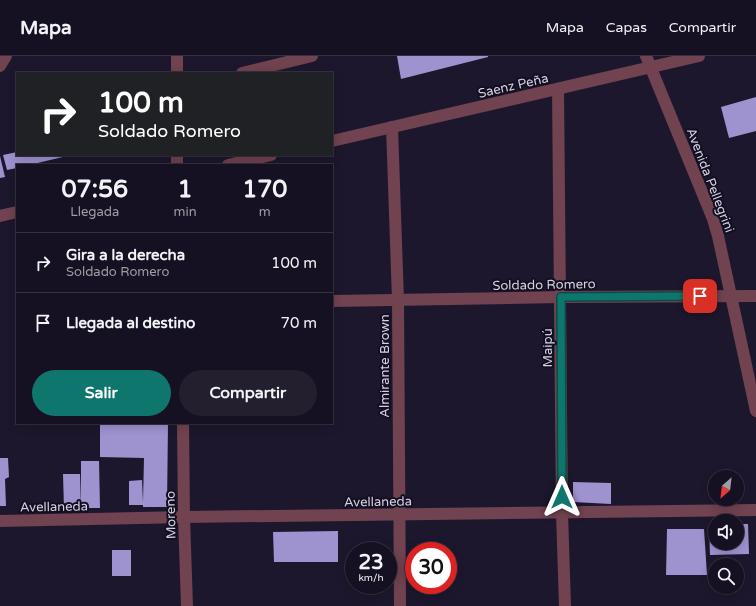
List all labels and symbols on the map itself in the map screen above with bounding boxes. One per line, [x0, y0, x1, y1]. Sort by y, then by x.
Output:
street label: Saenz Peña [477, 70, 550, 102]
street label: Avenida Pellegrini [683, 126, 737, 235]
street label: Soldado Romero [492, 276, 596, 294]
pin [683, 279, 717, 313]
street label: Almirante Brown [377, 314, 393, 418]
street label: Maipú [540, 328, 556, 368]
north arrow [708, 470, 744, 506]
position arrow [541, 476, 583, 518]
street label: Moreno [163, 491, 179, 539]
street label: Avellaneda [344, 493, 412, 511]
street label: Avellaneda [20, 498, 88, 516]
speed limit sign: 30 [405, 542, 457, 594]

